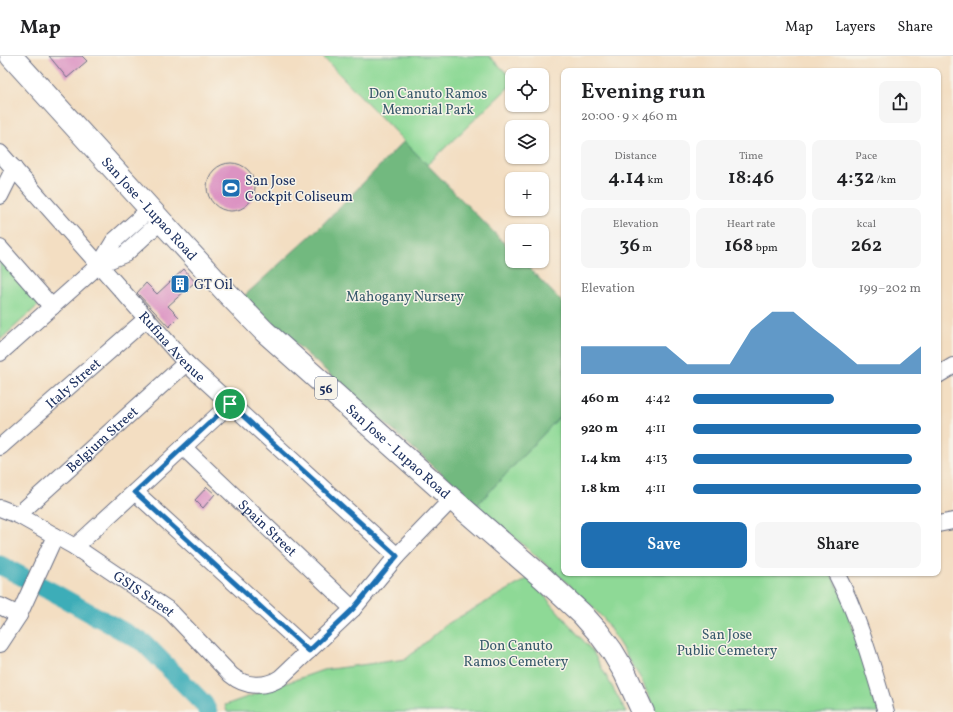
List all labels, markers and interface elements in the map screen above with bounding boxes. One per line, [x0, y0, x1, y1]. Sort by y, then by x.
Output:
text: Map [20, 15, 61, 41]
text: Map [785, 18, 813, 37]
text: Layers [835, 18, 875, 37]
text: Share [897, 18, 933, 37]
map controls [505, 68, 549, 268]
button: locate [505, 68, 549, 112]
text: Evening run [581, 77, 706, 108]
button: share [879, 81, 921, 123]
park label: Don Canuto Ramos Memorial Park [369, 85, 487, 120]
text: 20:00 · 9 × 460 m [581, 108, 678, 126]
button: layers [505, 120, 549, 164]
text: Distance [615, 149, 657, 164]
text: Time [739, 149, 763, 164]
text: Pace [855, 149, 877, 164]
street label: San Jose - Lupao Road [96, 153, 201, 265]
text: 4.14 [608, 164, 645, 192]
text: 18:46 [728, 164, 774, 192]
text: 4:32 [836, 164, 874, 192]
place label: San Jose Cockpit Coliseum [245, 172, 353, 207]
button: + [505, 172, 549, 216]
text: km [645, 173, 663, 188]
text: /km [874, 173, 896, 188]
sports icon: San Jose Cockpit Coliseum [220, 177, 242, 199]
text: Elevation [613, 217, 659, 232]
text: Heart rate [727, 217, 775, 232]
text: kcal [857, 217, 876, 232]
button: − [505, 224, 549, 268]
text: 36 [619, 232, 640, 260]
text: 168 [724, 232, 753, 260]
text: 262 [850, 232, 882, 260]
text: m [640, 241, 652, 256]
text: bpm [753, 241, 778, 256]
building icon: GT Oil [169, 273, 191, 295]
place label: GT Oil [194, 276, 233, 295]
text: Elevation [581, 280, 635, 298]
text: 199–202 m [859, 280, 921, 298]
park label: Mahogany Nursery [346, 288, 464, 307]
street label: Rufina Avenue [134, 308, 209, 387]
street label: Italy Street [42, 355, 106, 414]
road number: 56 [315, 377, 337, 399]
pin [213, 387, 247, 421]
text: 460 m [581, 390, 619, 408]
text: 4:42 [645, 390, 671, 408]
icon: arrive [219, 393, 241, 415]
street label: San Jose - Lupao Road [341, 400, 454, 504]
street label: Belgium Street [63, 403, 143, 478]
text: 920 m [581, 420, 618, 438]
text: 4:11 [645, 420, 666, 438]
text: 1.4 km [581, 450, 621, 468]
text: 4:13 [645, 450, 668, 468]
text: 1.8 km [581, 480, 620, 498]
text: 4:11 [645, 480, 666, 498]
street label: Spain Street [233, 496, 300, 562]
button: Save [581, 522, 747, 568]
button: Share [755, 522, 921, 568]
street label: GSIS Street [109, 567, 179, 621]
park label: San Jose Public Cemetery [677, 626, 778, 661]
park label: Don Canuto Ramos Cemetery [464, 637, 569, 672]

